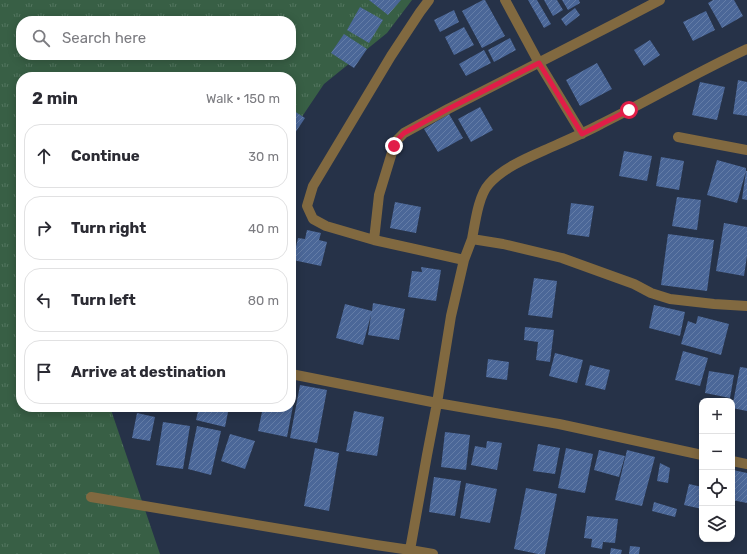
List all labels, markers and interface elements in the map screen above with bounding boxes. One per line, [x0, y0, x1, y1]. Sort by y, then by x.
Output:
search box [16, 16, 296, 60]
icon: search [30, 27, 52, 49]
text: Search here [62, 29, 146, 47]
text: 2 min [32, 88, 78, 108]
text: Walk · 150 m [206, 91, 280, 106]
route start [620, 101, 638, 119]
route end [385, 137, 403, 155]
icon: ahead [33, 145, 55, 167]
text: Continue [71, 147, 140, 165]
text: 30 m [248, 149, 279, 164]
icon: right [33, 217, 55, 239]
text: Turn right [71, 219, 146, 237]
text: 40 m [248, 221, 279, 236]
icon: left [33, 289, 55, 311]
text: Turn left [71, 291, 136, 309]
text: 80 m [248, 293, 279, 308]
icon: arrive [33, 361, 55, 383]
text: Arrive at destination [71, 363, 226, 381]
map controls [699, 398, 735, 542]
button: + [699, 398, 735, 434]
button: − [699, 434, 735, 470]
button: locate [699, 470, 735, 506]
button: layers [699, 506, 735, 542]

